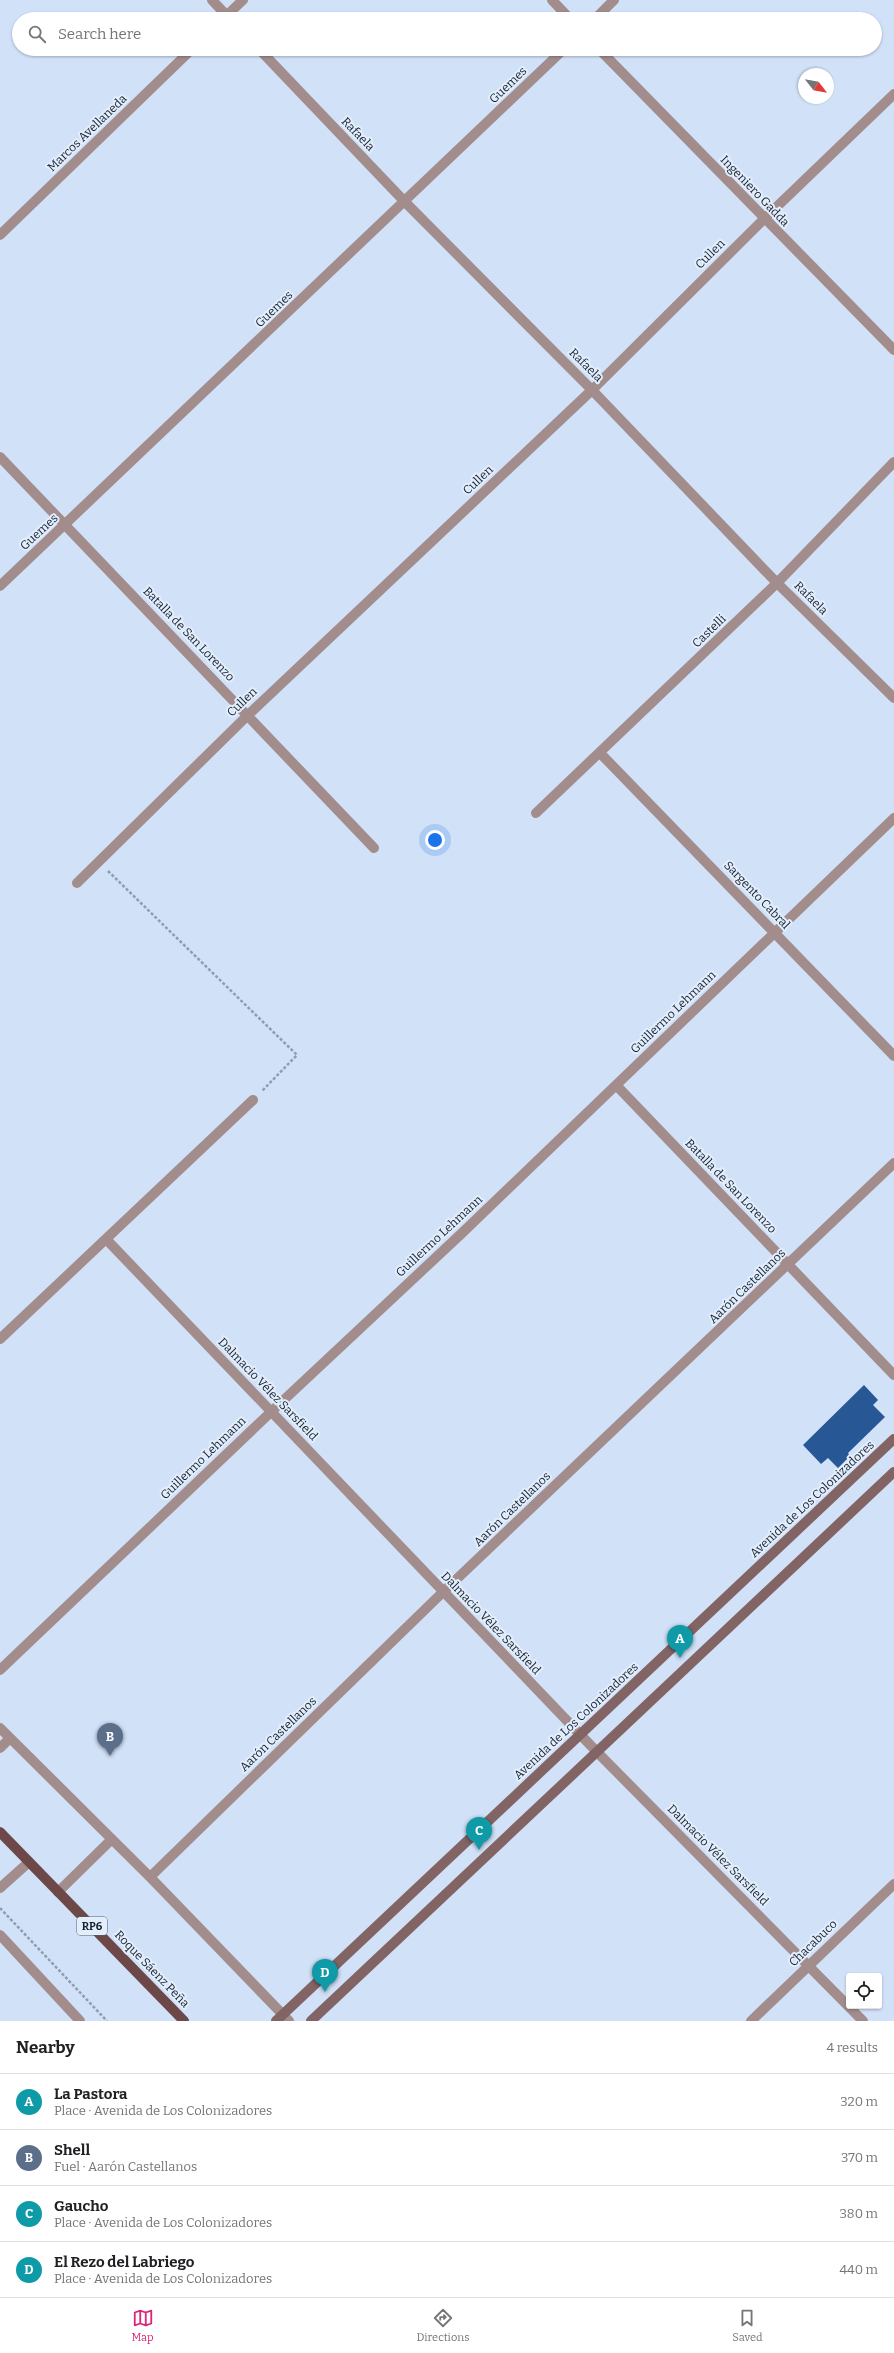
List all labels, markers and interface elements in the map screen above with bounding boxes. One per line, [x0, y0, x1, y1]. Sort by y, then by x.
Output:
search box [12, 12, 882, 56]
icon: search [26, 23, 48, 45]
text: Search here [58, 25, 141, 43]
street label: Guemes [486, 64, 530, 106]
north arrow [798, 68, 834, 104]
street label: Marcos Avellaneda [45, 91, 130, 174]
street label: Rafaela [339, 114, 378, 154]
street label: Ingeniero Gadda [718, 153, 793, 230]
street label: Cullen [692, 236, 728, 272]
street label: Guemes [252, 288, 296, 330]
street label: Rafaela [566, 345, 606, 385]
street label: Cullen [460, 462, 496, 497]
street label: Guemes [17, 511, 61, 553]
street label: Rafaela [791, 578, 831, 618]
street label: Batalla de San Lorenzo [140, 584, 238, 684]
street label: Castelli [689, 611, 729, 650]
street label: Cullen [224, 684, 260, 720]
your location [425, 830, 445, 850]
street label: Sargento Cabral [721, 858, 793, 932]
street label: Guillermo Lehmann [628, 968, 719, 1056]
street label: Batalla de San Lorenzo [682, 1136, 780, 1236]
street label: Guillermo Lehmann [393, 1192, 485, 1280]
street label: Aarón Castellanos [706, 1246, 788, 1326]
street label: Dalmacio Vélez Sarsfield [215, 1335, 321, 1443]
street label: Guillermo Lehmann [158, 1414, 249, 1502]
street label: Avenida de Los Colonizadores [747, 1438, 877, 1560]
street label: Aarón Castellanos [471, 1469, 553, 1549]
street label: Dalmacio Vélez Sarsfield [438, 1569, 544, 1677]
pin: A [667, 1625, 693, 1658]
street label: Avenida de Los Colonizadores [511, 1660, 641, 1782]
street label: Aarón Castellanos [237, 1694, 319, 1774]
pin: B [97, 1723, 123, 1756]
street label: Dalmacio Vélez Sarsfield [665, 1802, 771, 1908]
pin: C [466, 1817, 492, 1850]
road number: RP6 [77, 1917, 107, 1935]
street label: Chacabuco [786, 1917, 840, 1969]
street label: Roque Sáenz Peña [112, 1928, 193, 2011]
pin: D [312, 1959, 338, 1992]
map controls [846, 1973, 882, 2009]
button: locate [846, 1973, 882, 2009]
text: Nearby [16, 2037, 75, 2058]
text: 4 results [826, 2040, 878, 2055]
text: La Pastora [54, 2085, 127, 2103]
text: A [24, 2094, 34, 2109]
text: 320 m [840, 2094, 878, 2109]
text: Place · Avenida de Los Colonizadores [54, 2103, 272, 2118]
text: Shell [54, 2141, 90, 2159]
text: B [25, 2150, 33, 2165]
text: 370 m [841, 2150, 878, 2165]
text: Fuel · Aarón Castellanos [54, 2159, 197, 2174]
text: Gaucho [54, 2197, 108, 2215]
text: C [25, 2206, 33, 2221]
text: 380 m [839, 2206, 878, 2221]
text: Place · Avenida de Los Colonizadores [54, 2215, 272, 2230]
text: El Rezo del Labriego [54, 2253, 195, 2271]
text: D [24, 2262, 34, 2277]
text: 440 m [839, 2262, 878, 2277]
text: Place · Avenida de Los Colonizadores [54, 2271, 272, 2286]
tab: Map [131, 2307, 154, 2344]
tab: Directions [417, 2307, 469, 2344]
tab: Saved [732, 2307, 763, 2344]

